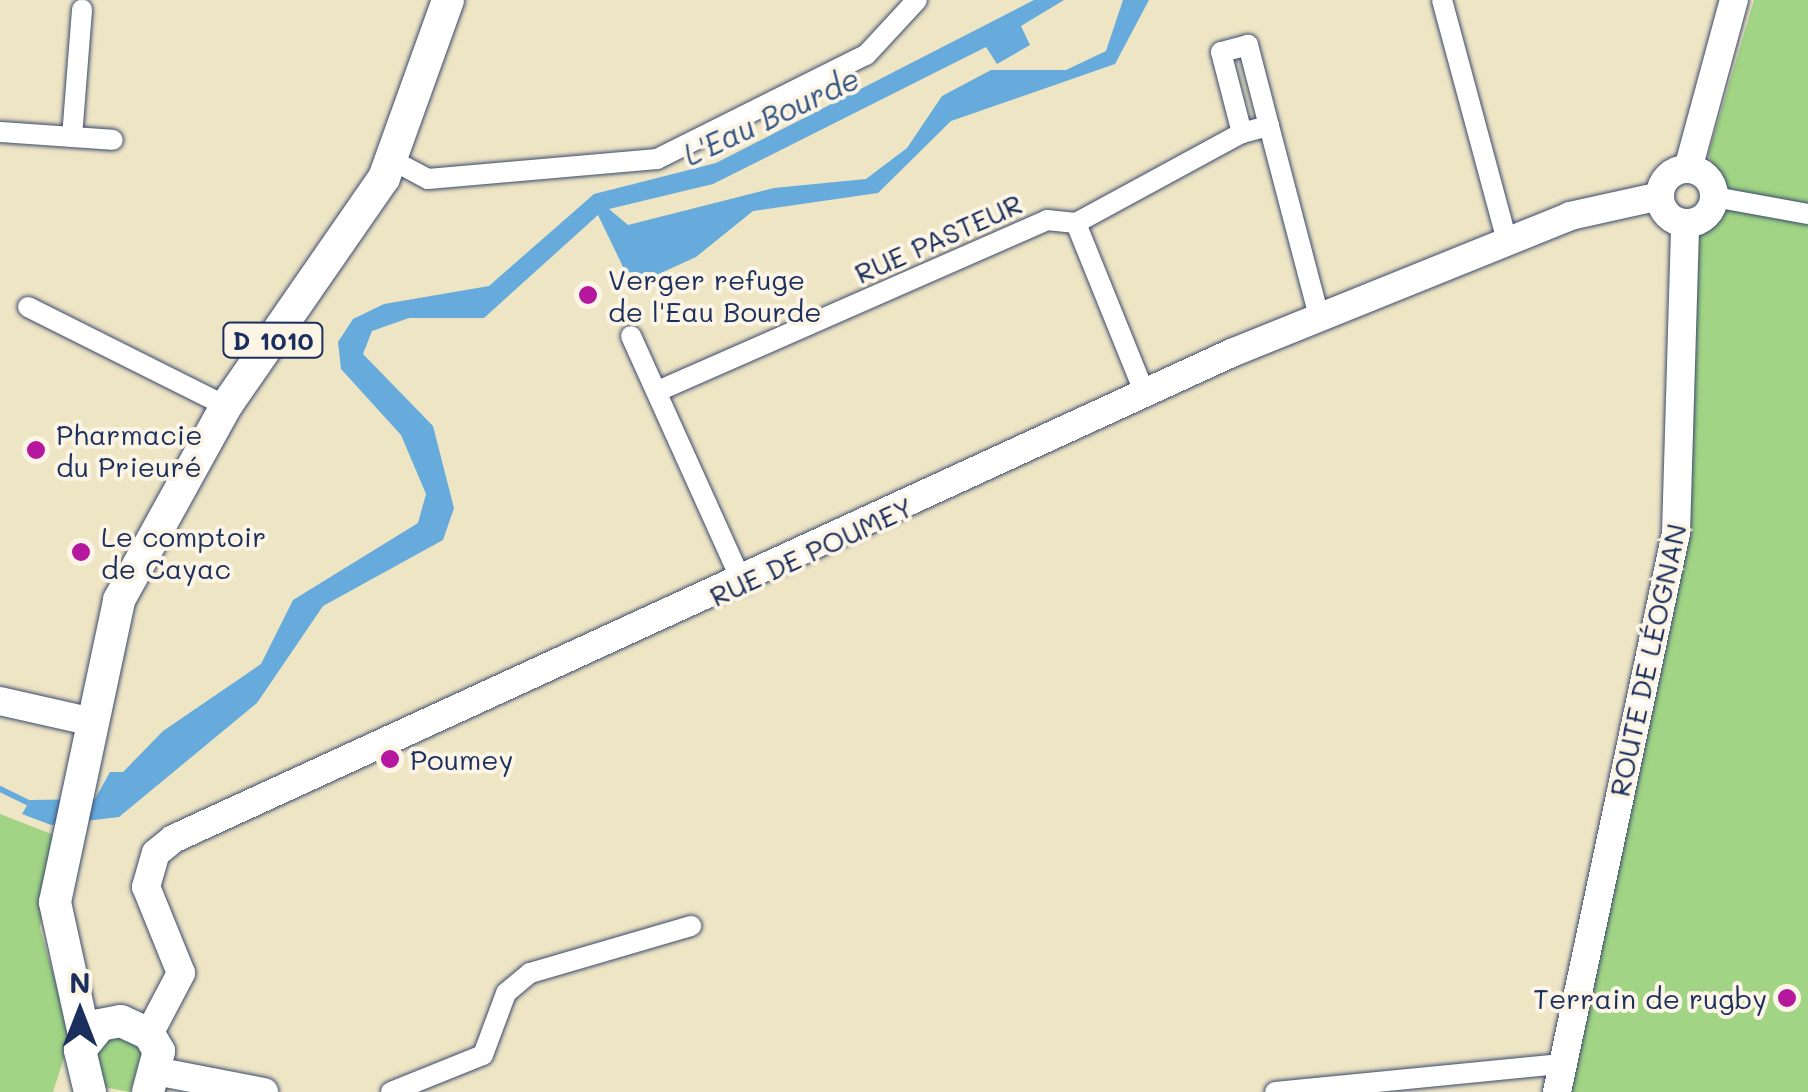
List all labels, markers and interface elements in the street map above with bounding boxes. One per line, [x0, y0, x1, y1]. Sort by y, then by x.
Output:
water label: L'Eau Bourde [677, 60, 865, 172]
street label: RUE PASTEUR [849, 186, 1027, 290]
place label: Verger refuge de l'Eau Bourde [608, 262, 821, 328]
marker: Verger refuge de l'Eau Bourde [577, 284, 599, 306]
road number: D 1010 [220, 320, 326, 360]
place label: Pharmacie du Prieuré [56, 417, 203, 483]
marker: Pharmacie du Prieuré [25, 439, 47, 461]
street label: RUE DE POUMEY [704, 489, 918, 613]
place label: Le comptoir de Cayac [101, 519, 266, 585]
street label: ROUTE DE LÉOGNAN [1602, 521, 1692, 799]
marker: Le comptoir de Cayac [70, 541, 92, 563]
place label: Poumey [410, 742, 513, 776]
marker: Poumey [379, 748, 401, 770]
north arrow [30, 962, 130, 1062]
text: N [69, 964, 91, 1000]
place label: Terrain de rugby [1533, 981, 1767, 1015]
marker: Terrain de rugby [1776, 987, 1798, 1009]

